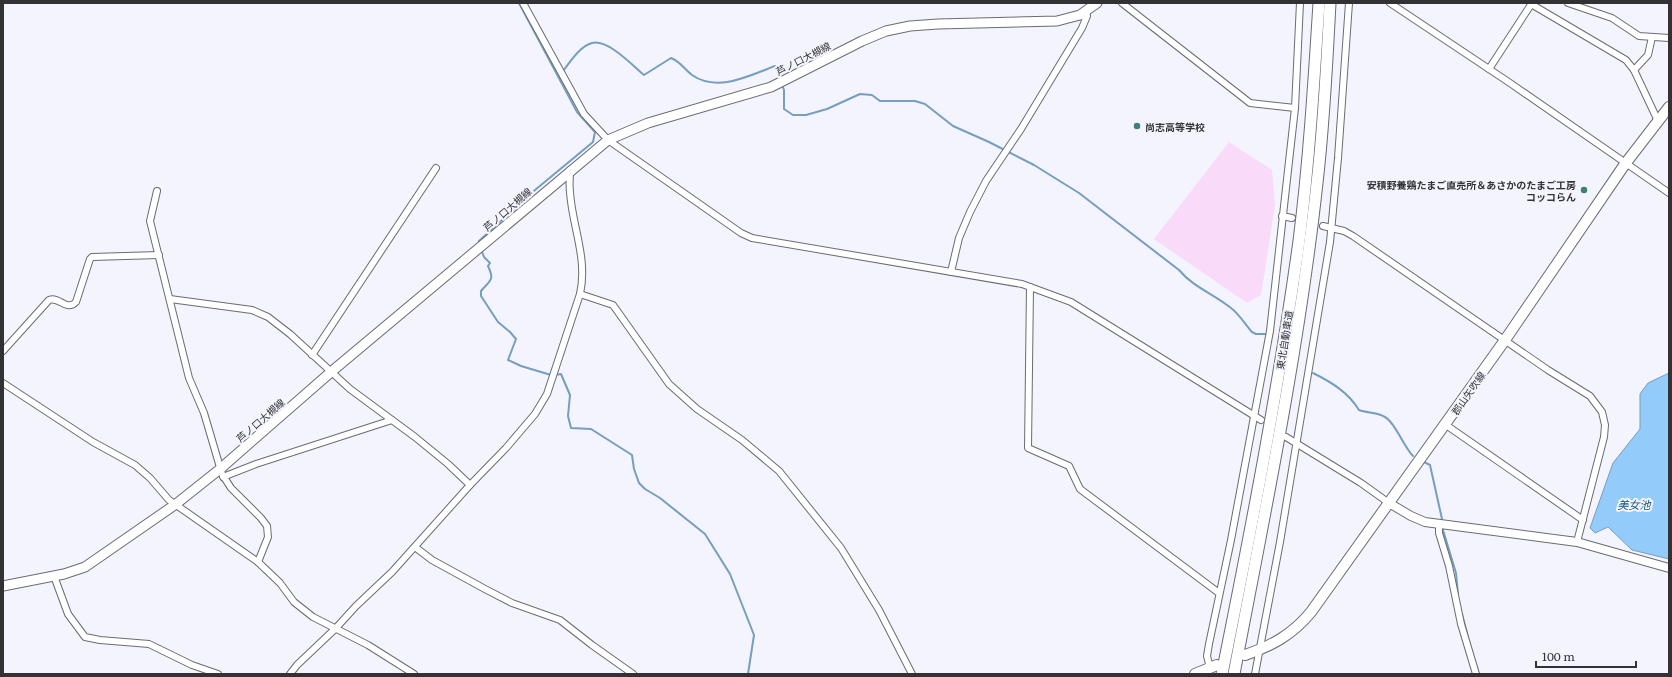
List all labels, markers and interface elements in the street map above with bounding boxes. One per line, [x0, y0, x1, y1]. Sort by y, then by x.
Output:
street label: 芦ノ口大槻線 [773, 38, 833, 78]
place label: 尚志高等学校 [1145, 119, 1205, 134]
marker: 尚志高等学校 [1132, 121, 1142, 131]
place label: 安積野養鶏たまご直売所＆あさかのたまご工房 コッコらん [1367, 177, 1576, 204]
street label: 芦ノ口大槻線 [479, 184, 535, 234]
marker: 安積野養鶏たまご直売所＆あさかのたまご工房 コッコらん [1579, 185, 1589, 195]
street label: 東北自動車道 [1272, 309, 1296, 371]
street label: 郡山矢吹線 [1448, 368, 1488, 418]
street label: 芦ノ口大槻線 [232, 395, 288, 445]
water label: 美女池 [1618, 496, 1651, 512]
scale bar [1536, 643, 1636, 669]
text: 100 m [1542, 647, 1575, 665]

